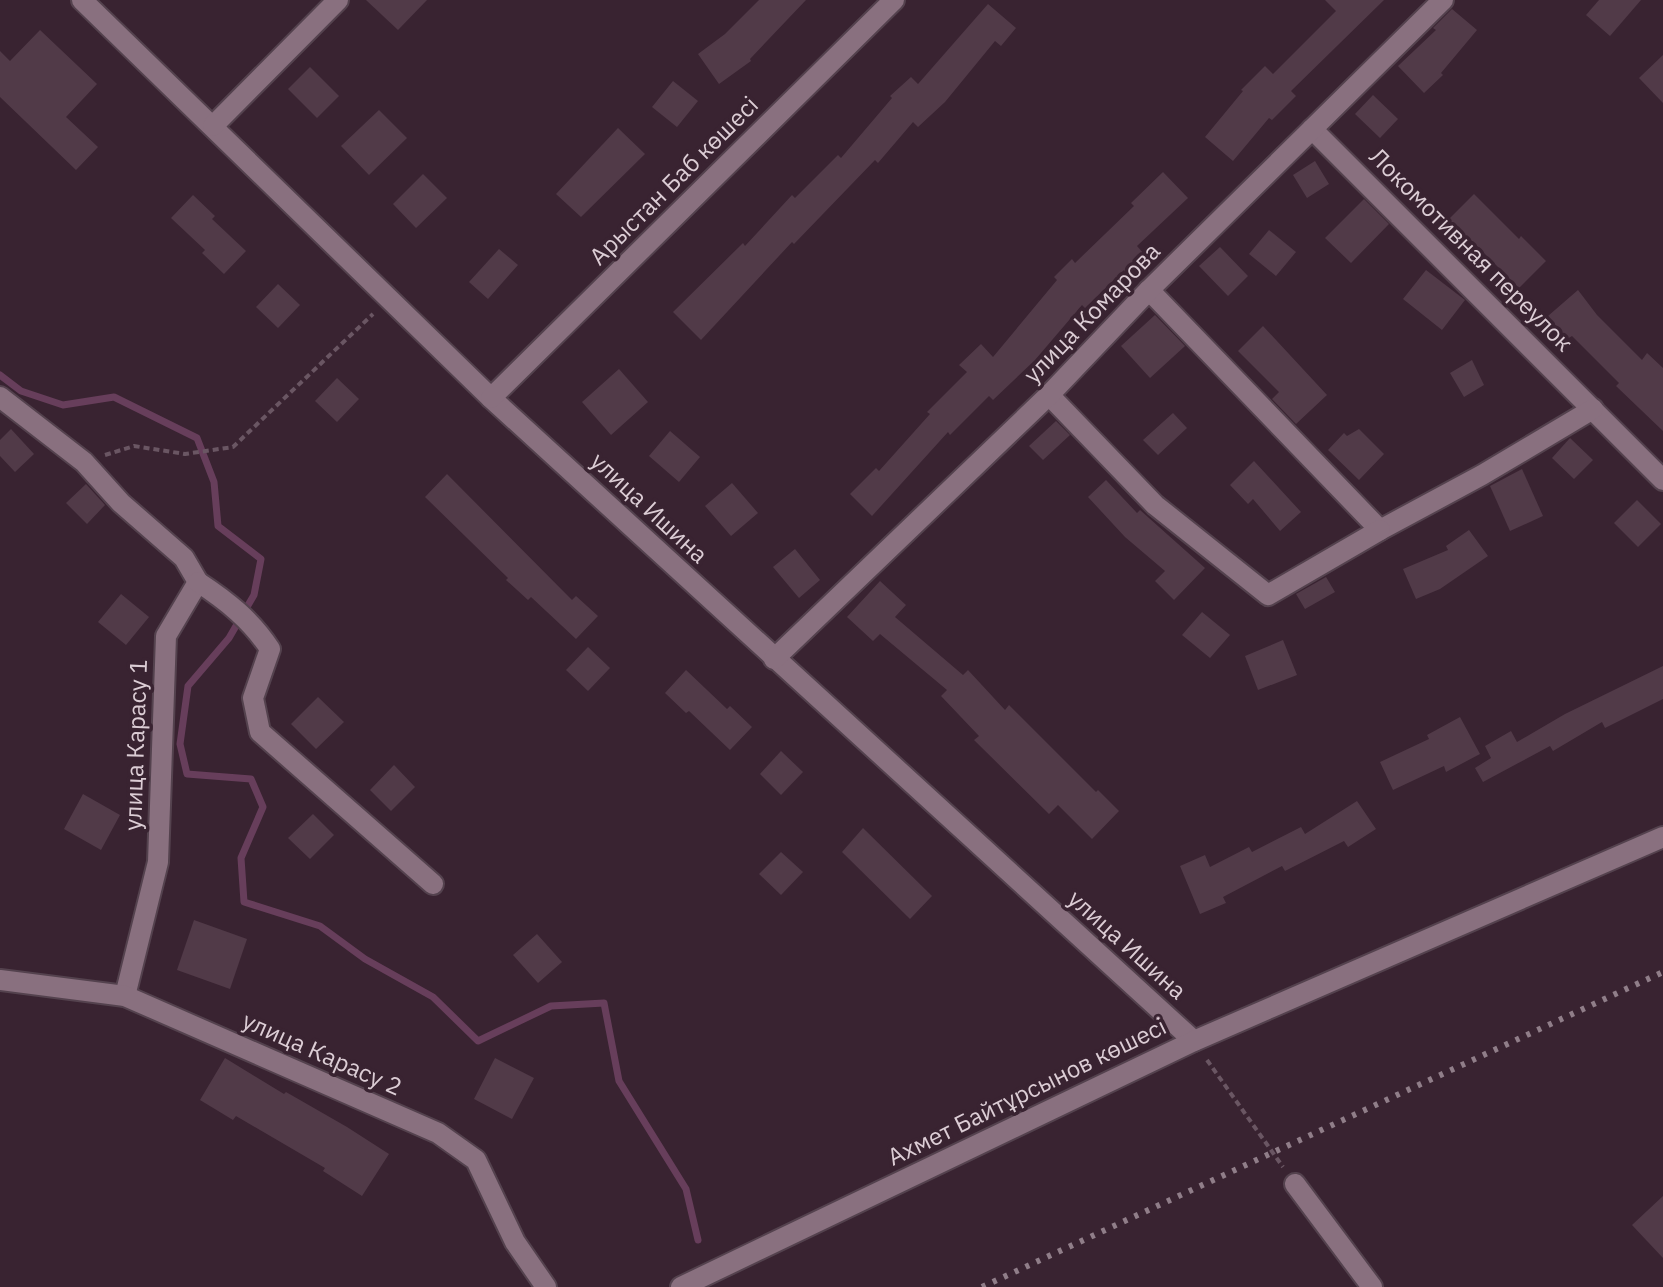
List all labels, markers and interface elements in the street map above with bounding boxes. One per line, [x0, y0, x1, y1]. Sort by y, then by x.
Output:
street label: Арыстан Баб көшесі [582, 89, 765, 272]
street label: Локомотивная переулок [1363, 140, 1581, 358]
street label: улица Комарова [1016, 235, 1167, 390]
street label: улица Ишина [584, 445, 715, 570]
street label: улица Карасу 1 [116, 659, 154, 831]
street label: улица Ишина [1061, 882, 1194, 1006]
street label: улица Карасу 2 [238, 1004, 407, 1103]
street label: Ахмет Байтұрсынов көшесі [882, 1010, 1171, 1173]

